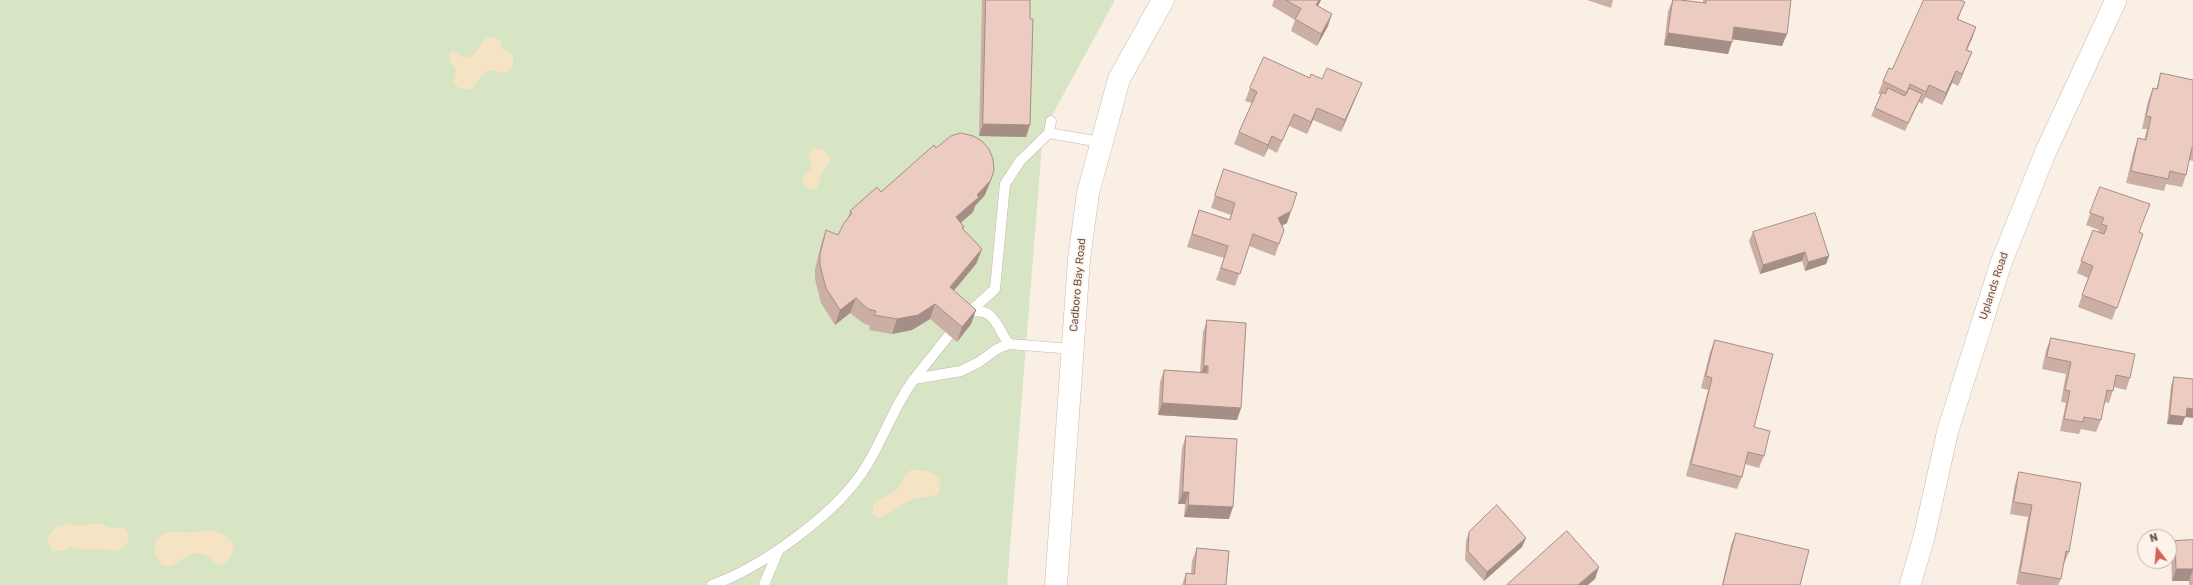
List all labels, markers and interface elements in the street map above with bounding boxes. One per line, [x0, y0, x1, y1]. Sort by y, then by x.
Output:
street label: Cadboro Bay Road [1067, 238, 1089, 332]
street label: Uplands Road [1977, 250, 2011, 322]
north arrow [2137, 529, 2177, 569]
text: N [2148, 531, 2159, 545]

